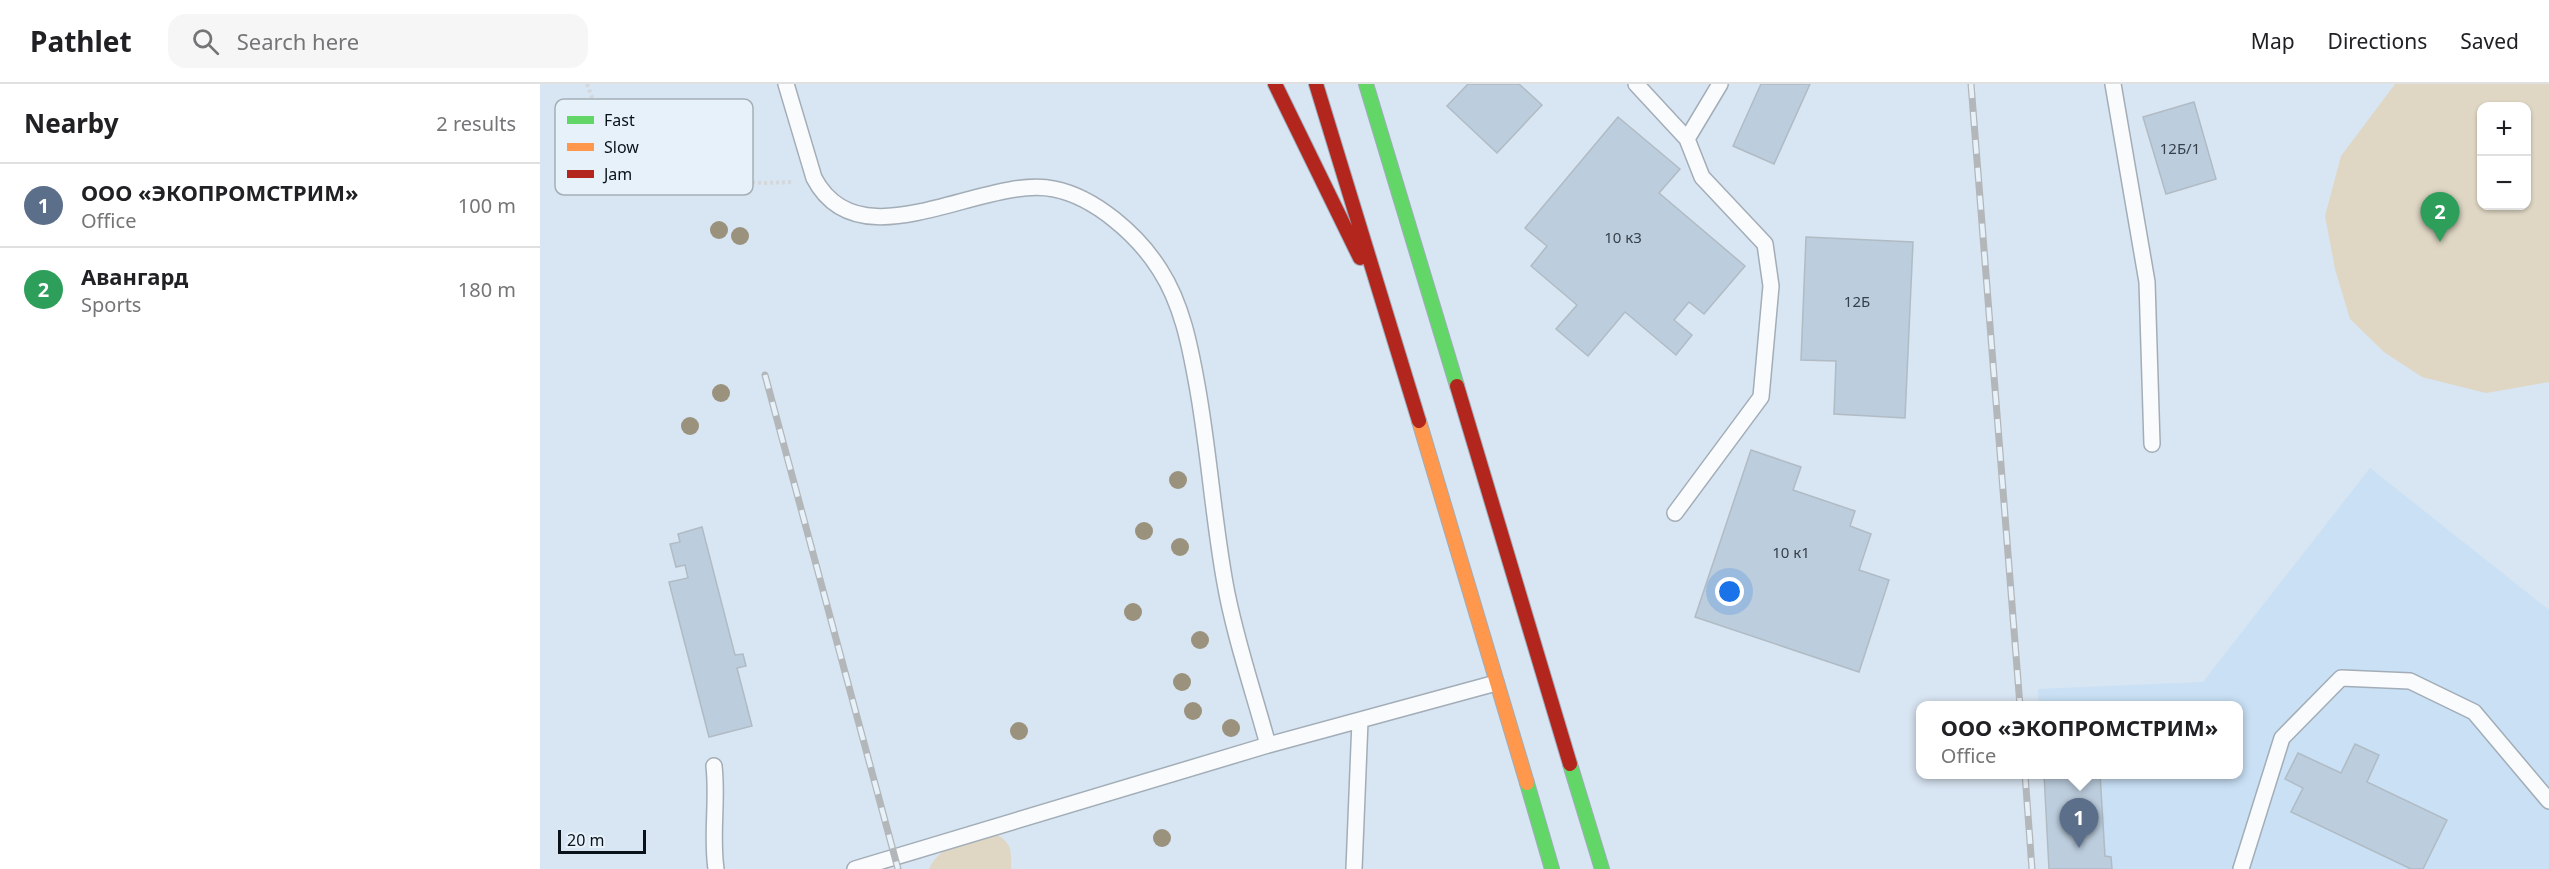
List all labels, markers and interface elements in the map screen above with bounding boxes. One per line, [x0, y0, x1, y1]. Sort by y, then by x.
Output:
search box [168, 14, 588, 68]
text: Pathlet [30, 22, 132, 60]
icon: search [189, 25, 222, 58]
text: Search here [237, 26, 359, 56]
text: Map [2251, 27, 2295, 55]
text: Directions [2328, 27, 2427, 55]
text: Saved [2460, 27, 2519, 55]
legend [555, 99, 753, 195]
map controls [2477, 102, 2531, 210]
button: + [2477, 102, 2531, 156]
text: Nearby [24, 105, 119, 141]
text: Fast [604, 109, 635, 131]
text: 2 results [436, 110, 516, 137]
text: Slow [604, 136, 639, 158]
house number: 12Б/1 [2160, 138, 2200, 158]
button: − [2477, 156, 2531, 210]
text: Jam [602, 163, 632, 185]
text: ООО «ЭКОПРОМСТРИМ» [81, 177, 358, 207]
text: 1 [38, 192, 49, 219]
text: 100 m [458, 192, 516, 219]
pin: 2 [2420, 192, 2460, 242]
text: Office [81, 207, 136, 234]
house number: 10 к3 [1604, 227, 1642, 247]
text: Авангард [81, 261, 188, 291]
text: 2 [38, 276, 49, 303]
text: 180 m [458, 276, 516, 303]
text: Sports [81, 291, 141, 318]
house number: 12Б [1844, 291, 1870, 311]
house number: 10 к1 [1772, 542, 1810, 562]
your location [1715, 577, 1744, 606]
popup [1916, 701, 2243, 779]
text: ООО «ЭКОПРОМСТРИМ» [1941, 712, 2218, 742]
text: Office [1941, 742, 1996, 769]
pin: 1 [2060, 798, 2098, 848]
scale bar [558, 827, 646, 854]
text: 20 m [567, 829, 604, 851]

